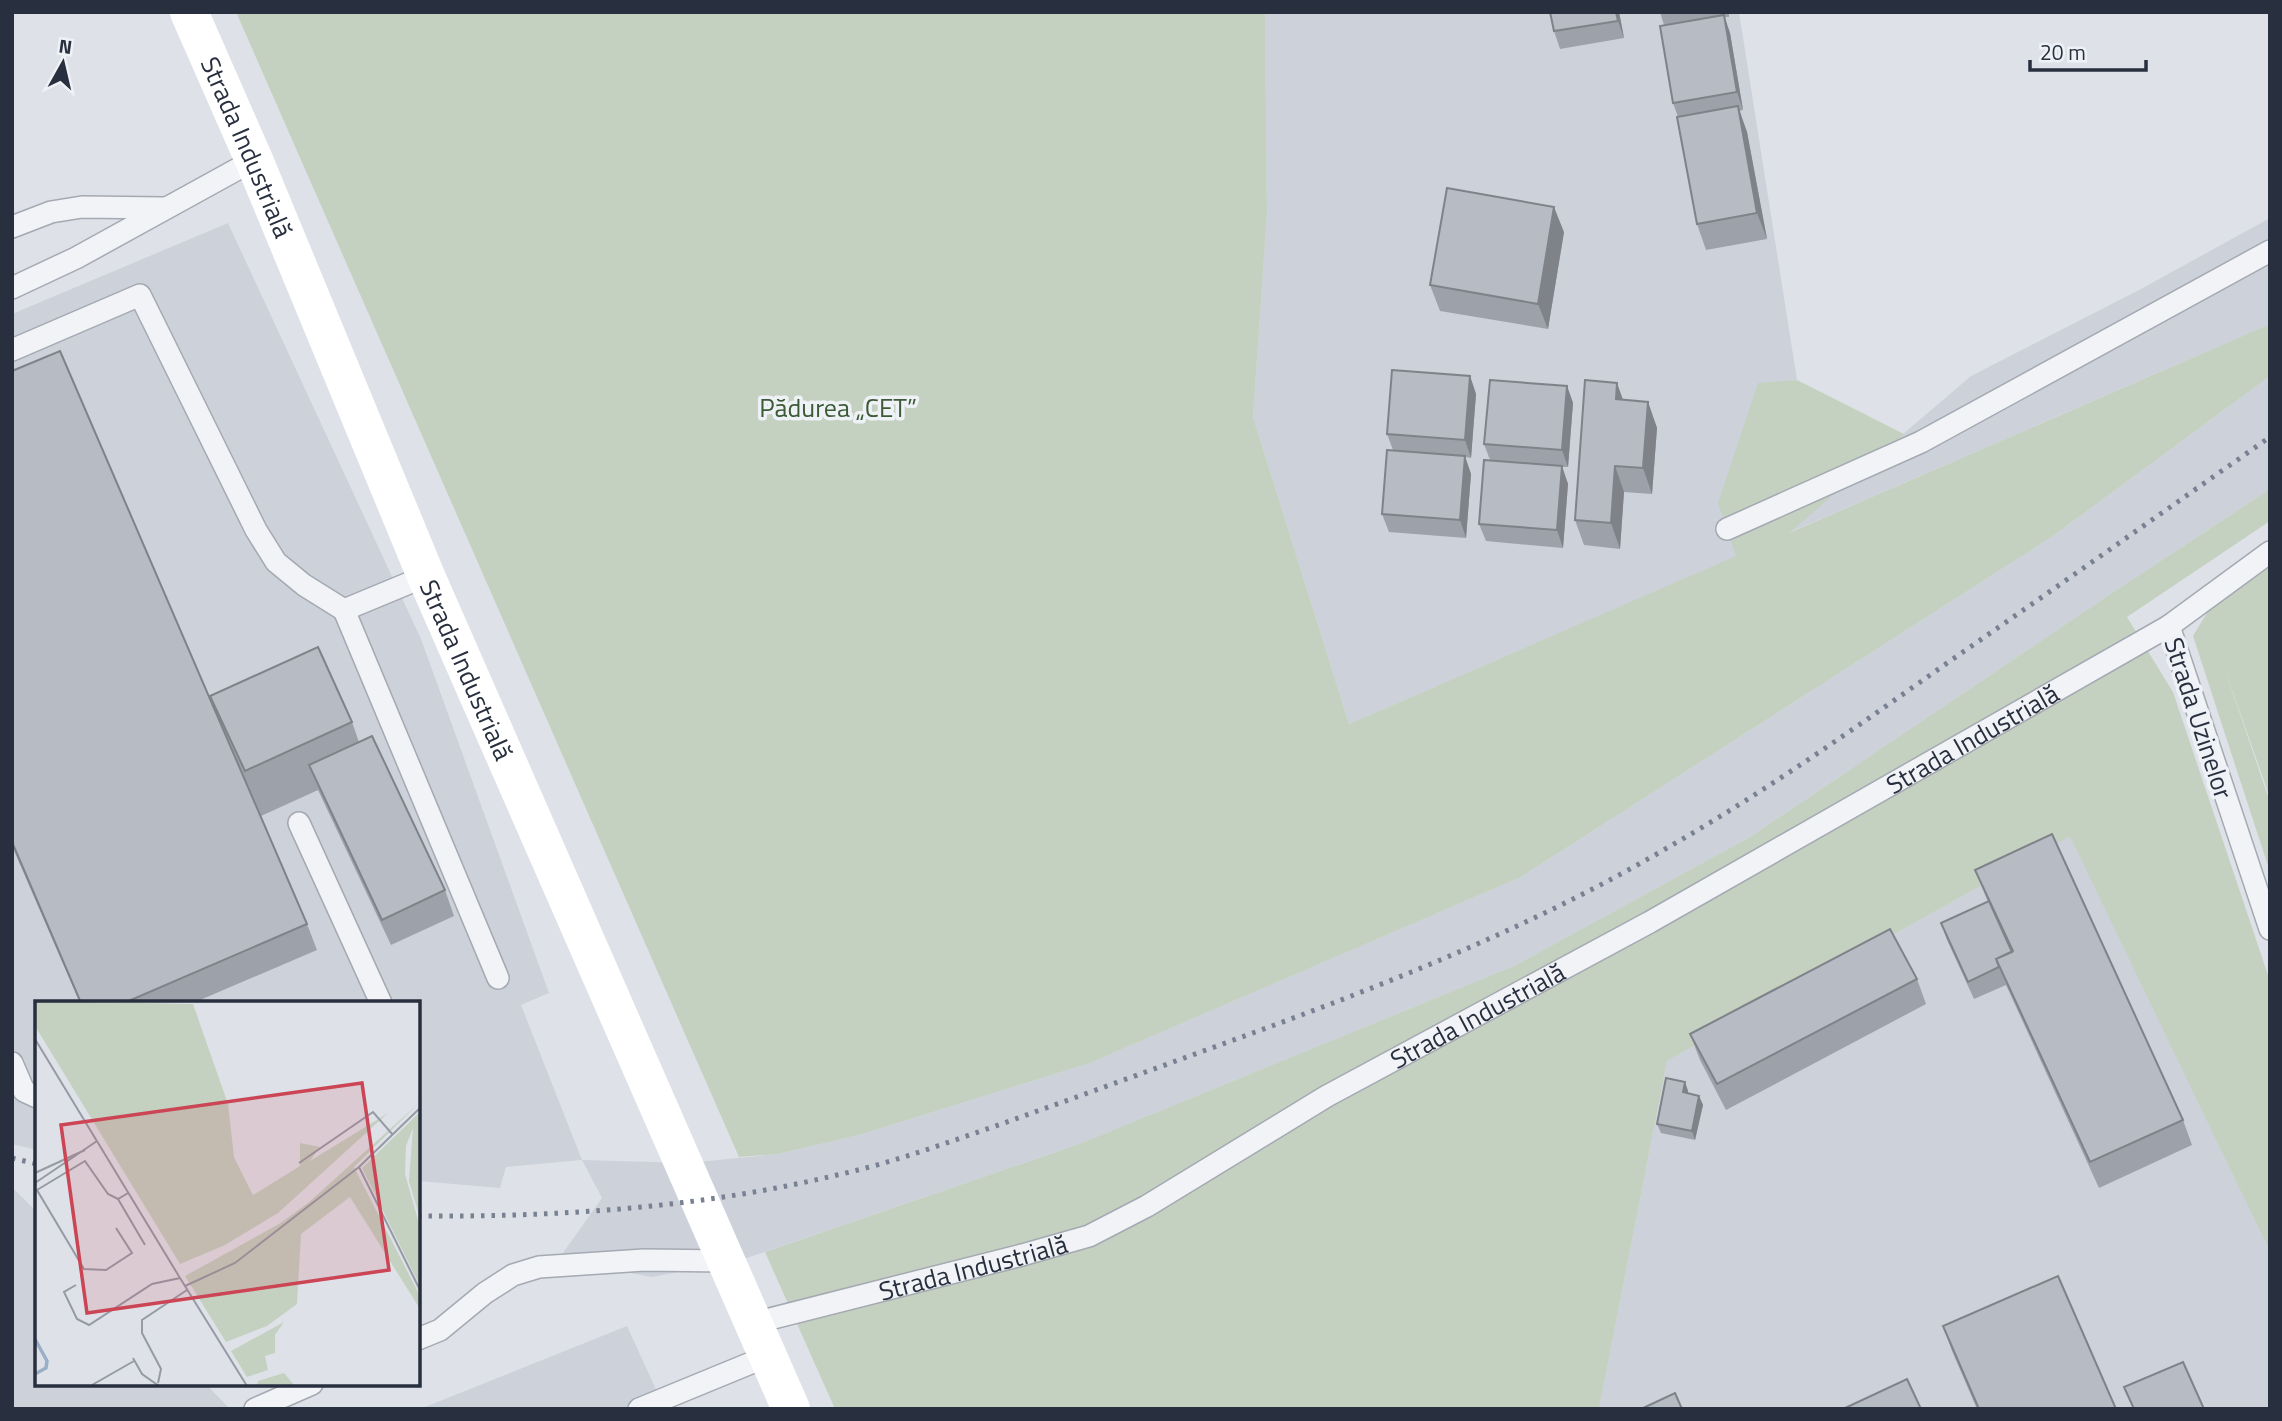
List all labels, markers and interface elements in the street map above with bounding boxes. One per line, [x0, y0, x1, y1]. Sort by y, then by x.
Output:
north arrow [28, 28, 98, 98]
scale bar [2030, 28, 2146, 72]
text: N [57, 30, 74, 61]
text: 20 m [2040, 36, 2086, 68]
street label: Strada Industrială [191, 50, 303, 243]
park label: Pădurea „CET” [759, 388, 917, 427]
street label: Strada Industrială [410, 573, 524, 766]
street label: Strada Uzinelor [2155, 632, 2243, 804]
street label: Strada Industrială [1878, 673, 2066, 803]
street label: Strada Industrială [1383, 952, 1572, 1078]
inset map [35, 1001, 420, 1386]
street label: Strada Industrială [874, 1224, 1072, 1310]

